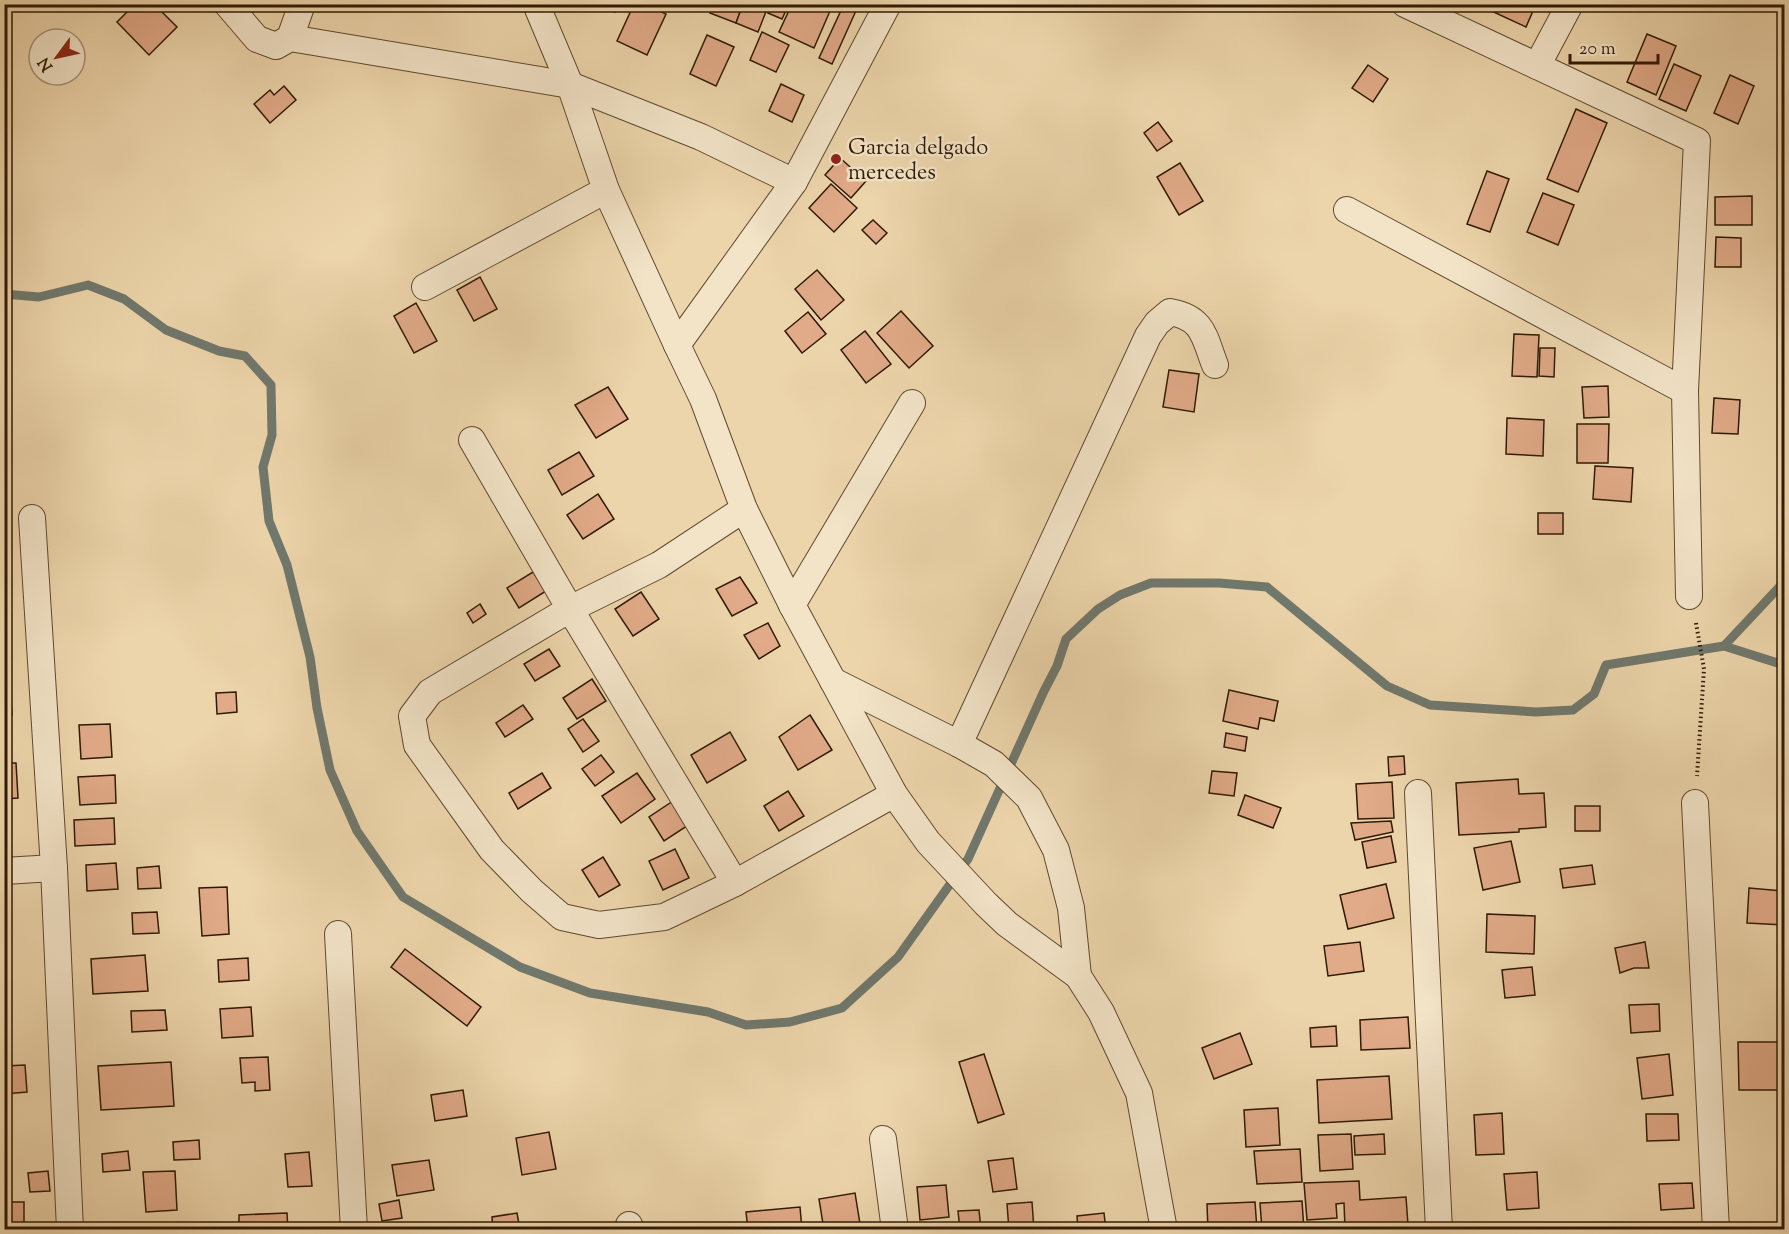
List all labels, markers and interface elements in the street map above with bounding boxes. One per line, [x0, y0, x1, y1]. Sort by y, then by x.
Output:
north arrow [27, 27, 87, 87]
scale bar [1570, 27, 1658, 65]
text: 20 m [1579, 37, 1616, 63]
text: N [33, 52, 60, 75]
place label: Garcia delgado mercedes [848, 133, 988, 190]
marker: Garcia delgado mercedes [829, 152, 843, 166]

